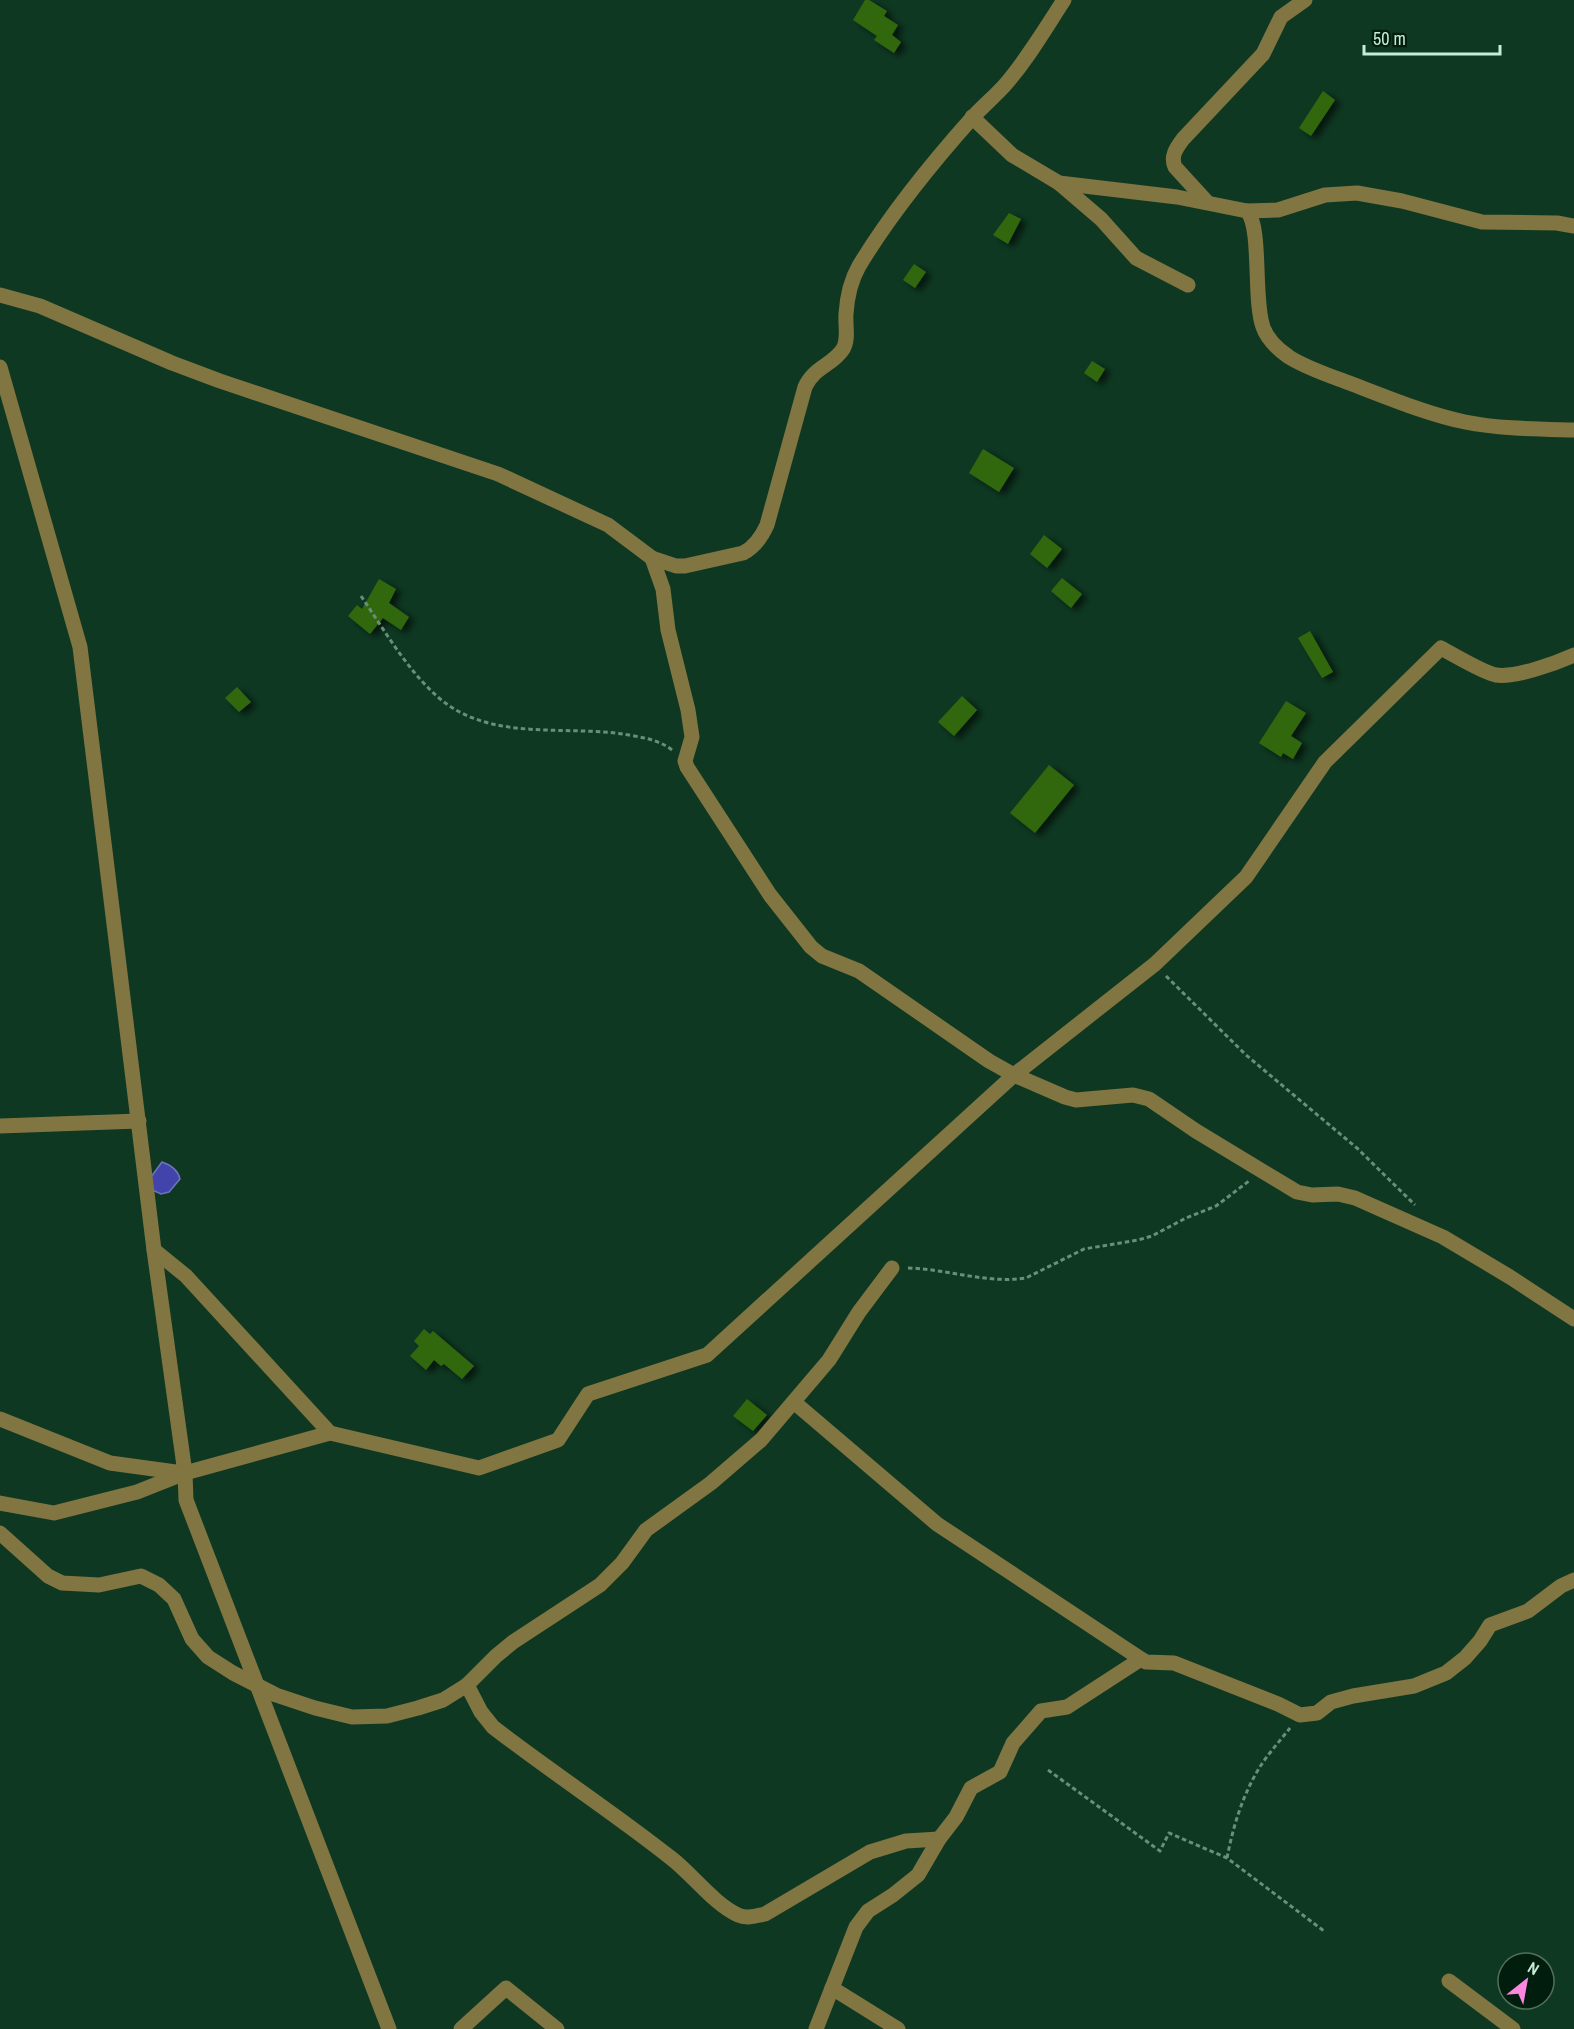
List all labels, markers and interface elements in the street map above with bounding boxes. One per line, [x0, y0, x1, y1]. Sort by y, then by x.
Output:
scale bar [1364, 18, 1500, 56]
text: 50 m [1373, 26, 1406, 51]
north arrow [1496, 1951, 1556, 2011]
text: N [1524, 1956, 1543, 1980]

